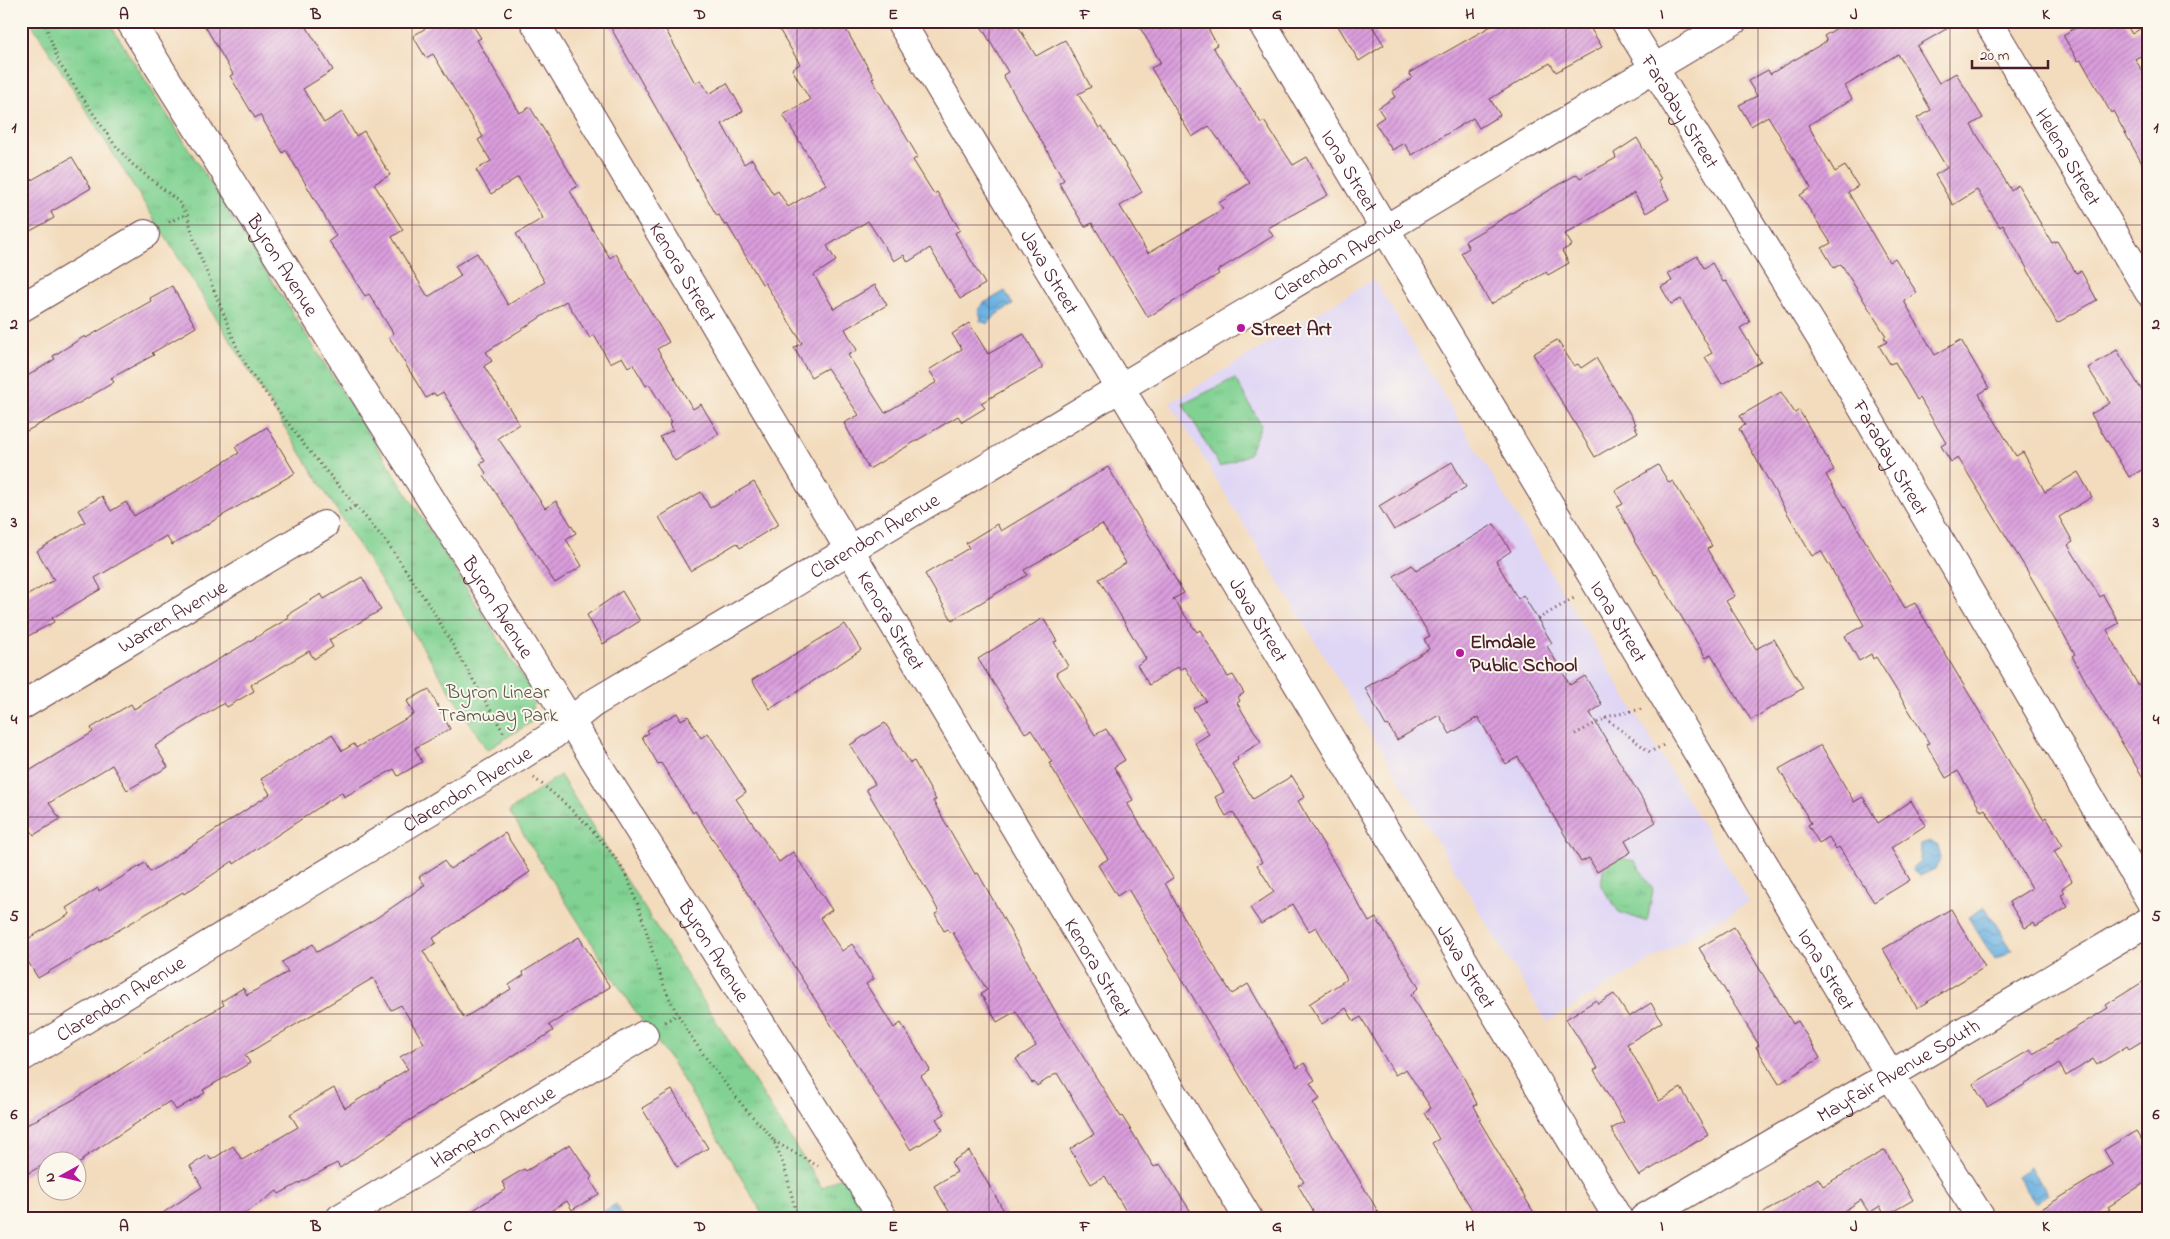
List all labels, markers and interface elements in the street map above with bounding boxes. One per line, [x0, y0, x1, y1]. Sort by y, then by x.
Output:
text: A [119, 3, 129, 27]
text: B [310, 3, 322, 27]
text: C [504, 3, 513, 27]
text: D [693, 3, 706, 27]
text: E [888, 3, 898, 27]
text: F [1079, 3, 1091, 27]
text: G [1272, 3, 1282, 27]
text: H [1465, 3, 1475, 27]
text: I [1660, 3, 1664, 27]
text: J [1850, 3, 1858, 27]
text: K [2042, 3, 2051, 27]
scale bar [1972, 38, 2049, 70]
text: 20 m [1980, 45, 2010, 67]
street label: Faraday Street [1632, 49, 1725, 175]
street label: Helena Street [2026, 104, 2107, 213]
text: 1 [11, 116, 17, 140]
text: 1 [2153, 116, 2159, 140]
street label: Iona Street [1312, 125, 1384, 219]
street label: Byron Avenue [238, 208, 324, 323]
street label: Clarendon Avenue [1268, 210, 1409, 310]
street label: Kenora Street [640, 218, 723, 329]
street label: Java Street [1011, 225, 1085, 321]
text: 2 [9, 313, 18, 337]
text: 2 [2151, 313, 2160, 337]
place label: Street Art [1251, 316, 1332, 345]
marker: Street Art [1235, 322, 1247, 334]
street label: Faraday Street [1843, 394, 1934, 522]
street label: Clarendon Avenue [805, 487, 946, 587]
text: 3 [10, 511, 18, 535]
text: 3 [2152, 511, 2160, 535]
street label: Byron Avenue [453, 550, 540, 665]
street label: Kenora Street [848, 566, 931, 677]
street label: Java Street [1220, 573, 1294, 669]
street label: Warren Avenue [113, 574, 233, 662]
street label: Iona Street [1581, 576, 1653, 669]
place label: Elmdale Public School [1470, 629, 1577, 681]
marker: Elmdale Public School [1454, 647, 1466, 659]
park label: Byron Linear Tramway Park [438, 679, 558, 731]
text: 4 [10, 708, 18, 732]
text: 4 [2152, 708, 2160, 732]
street label: Clarendon Avenue [398, 740, 539, 841]
street label: Byron Avenue [669, 894, 756, 1009]
text: 5 [9, 905, 19, 929]
text: 5 [2151, 905, 2161, 929]
street label: Kenora Street [1055, 913, 1138, 1024]
street label: Java Street [1428, 919, 1502, 1016]
street label: Iona Street [1789, 924, 1861, 1017]
street label: Clarendon Avenue [51, 950, 192, 1050]
street label: Mayfair Avenue South [1812, 1013, 1986, 1131]
street label: Hampton Avenue [426, 1080, 562, 1177]
text: 6 [9, 1103, 18, 1127]
text: 6 [2151, 1103, 2160, 1127]
north arrow [38, 1152, 88, 1202]
text: N [40, 1171, 62, 1184]
text: A [119, 1215, 129, 1239]
text: B [310, 1215, 322, 1239]
text: C [504, 1215, 513, 1239]
text: D [693, 1215, 706, 1239]
text: E [888, 1215, 898, 1239]
text: F [1079, 1215, 1091, 1239]
text: G [1272, 1215, 1282, 1239]
text: H [1465, 1215, 1475, 1239]
text: I [1660, 1215, 1664, 1239]
text: J [1850, 1215, 1858, 1239]
text: K [2042, 1215, 2051, 1239]

